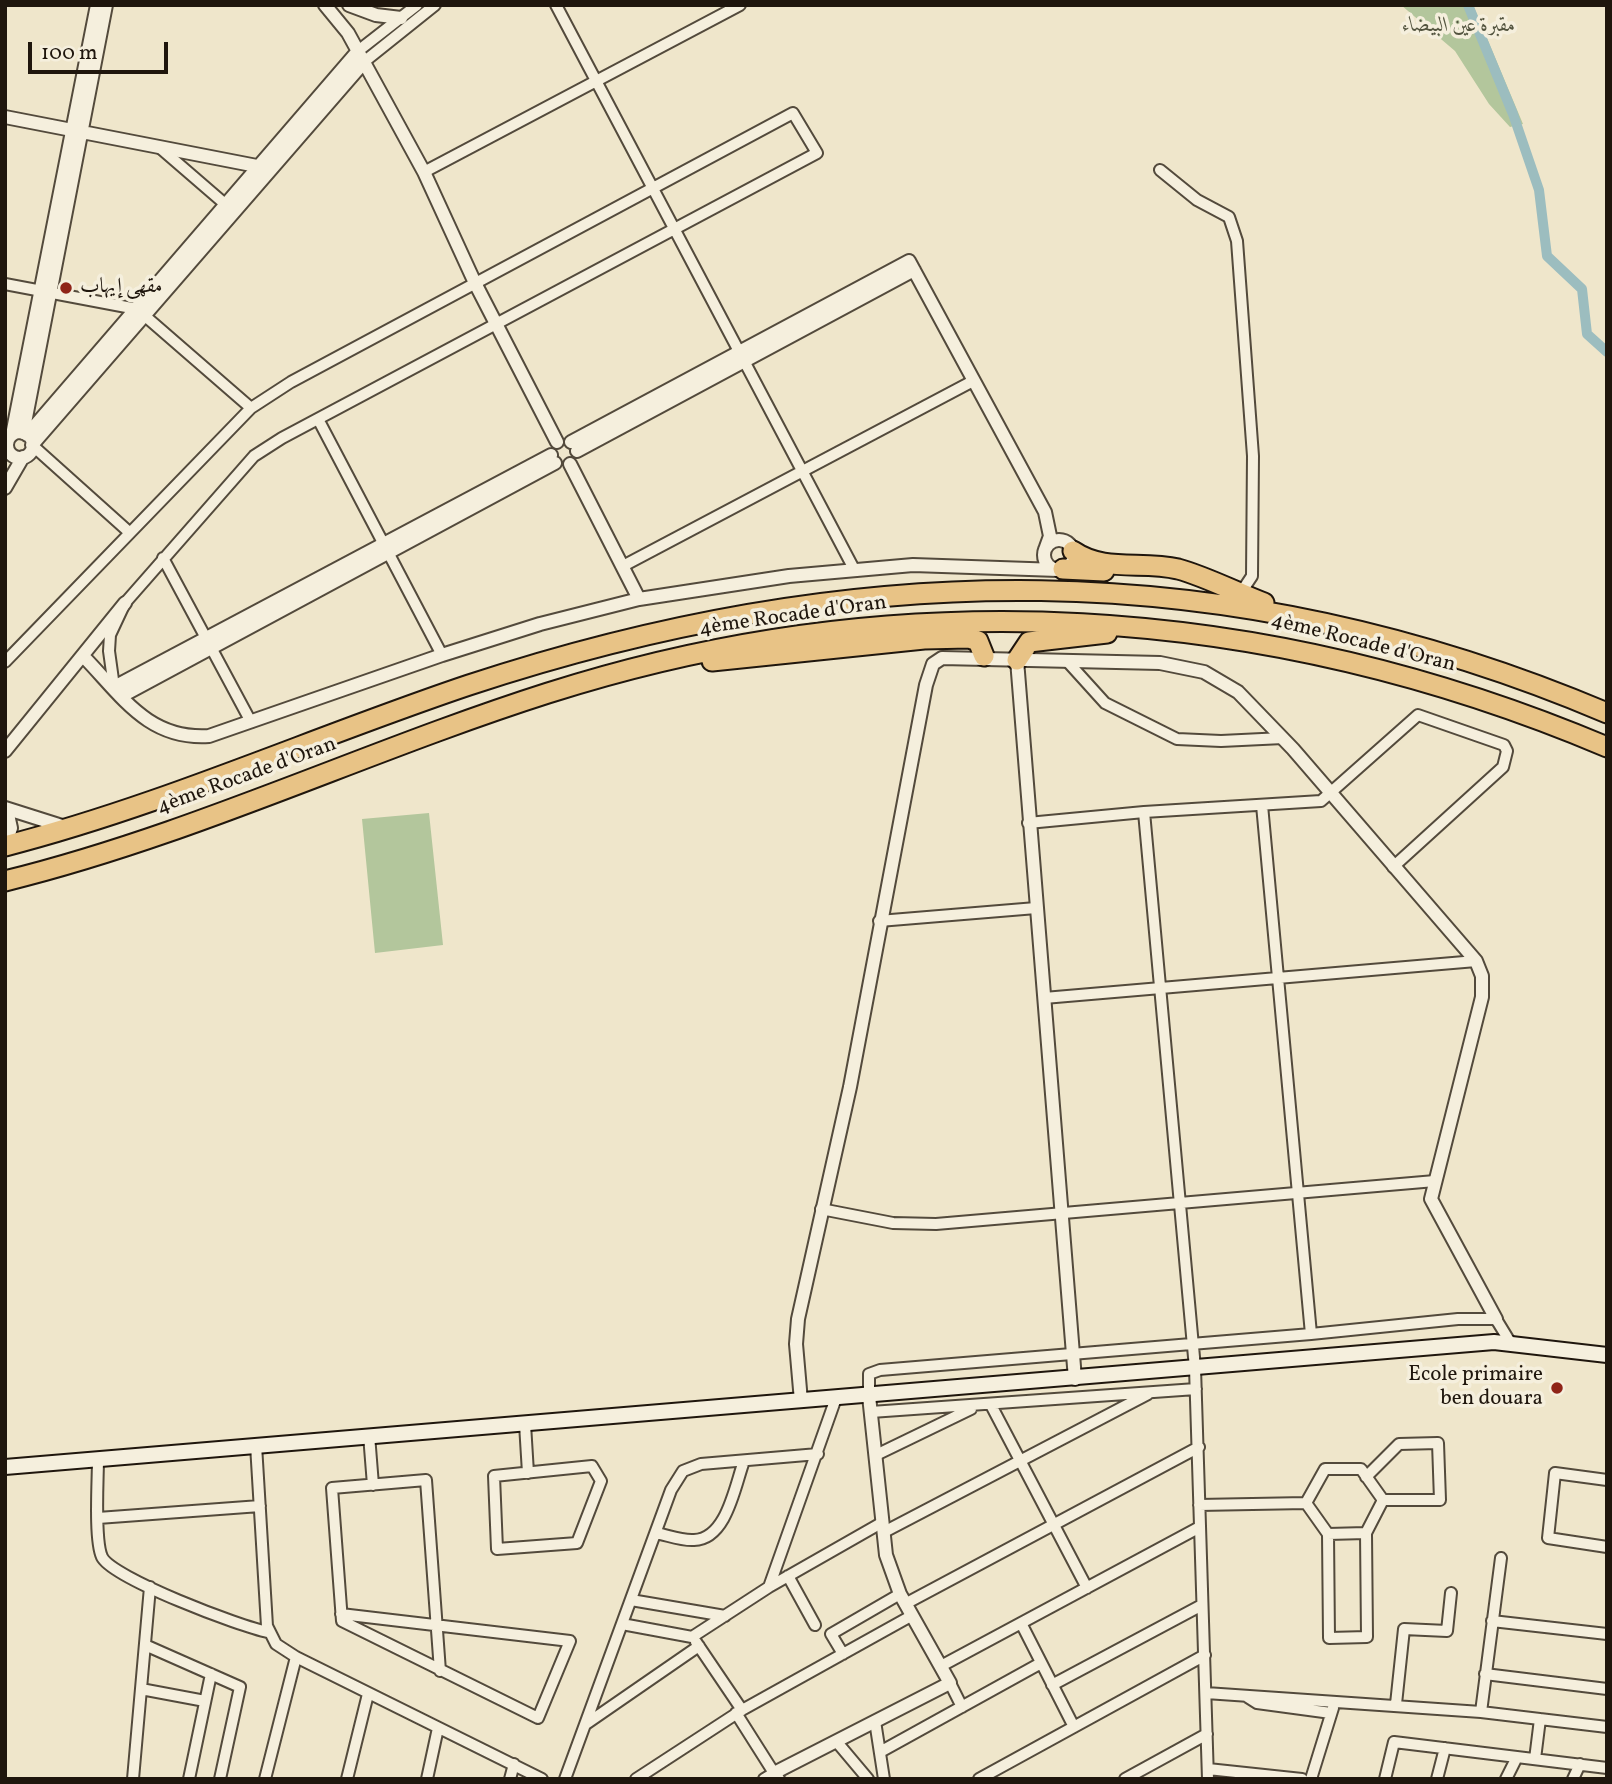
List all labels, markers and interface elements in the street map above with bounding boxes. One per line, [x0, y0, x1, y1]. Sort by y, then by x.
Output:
park label: مقبرة عين البيضاء [1402, 14, 1516, 40]
scale bar [32, 28, 172, 72]
text: 100 m [41, 39, 98, 68]
place label: مقهى إيهاب [80, 275, 162, 301]
marker: مقهى إيهاب [58, 280, 74, 296]
street label: 4ème Rocade d'Oran [698, 591, 888, 643]
street label: 4ème Rocade d'Oran [1268, 609, 1458, 679]
street label: 4ème Rocade d'Oran [154, 733, 340, 821]
place label: Ecole primaire ben douara [1408, 1363, 1543, 1413]
marker: Ecole primaire ben douara [1549, 1380, 1565, 1396]

